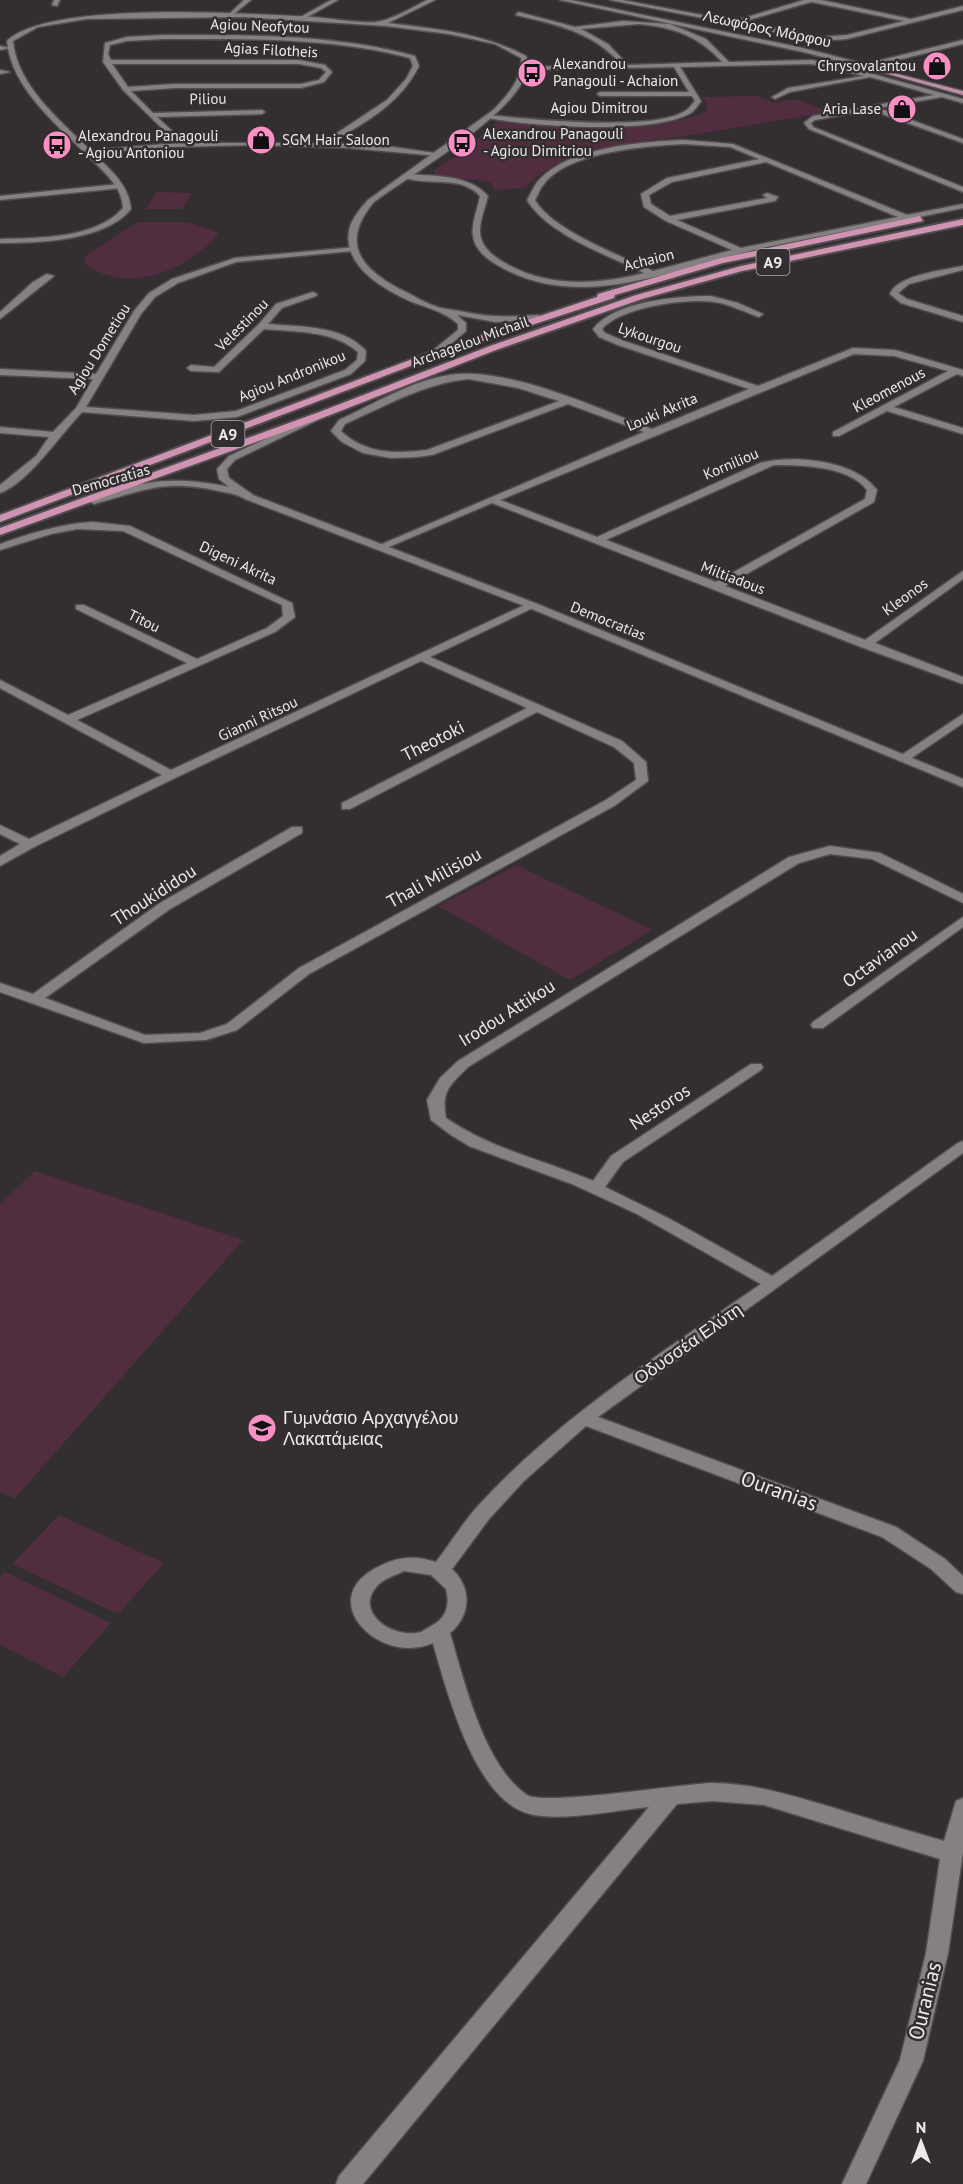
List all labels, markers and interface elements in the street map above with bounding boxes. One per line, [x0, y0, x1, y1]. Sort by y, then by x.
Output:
street label: Λεωφόρος Μόρφου [701, 6, 833, 51]
street label: Agiou Neofytou [210, 14, 310, 37]
street label: Agias Filotheis [224, 38, 318, 61]
shop icon: Chrysovalantou [921, 50, 953, 82]
place label: Alexandrou Panagouli - Achaion [553, 54, 678, 90]
place label: Chrysovalantou [817, 56, 916, 75]
bus stop icon: Alexandrou Panagouli - Achaion [516, 57, 548, 89]
street label: Piliou [189, 89, 227, 108]
shop icon: Aria Lase [886, 93, 918, 125]
street label: Agiou Dimitrou [550, 98, 648, 117]
place label: Aria Lase [823, 99, 881, 118]
shop icon: SGM Hair Saloon [245, 124, 277, 156]
place label: Alexandrou Panagouli - Agiou Dimitriou [483, 124, 624, 160]
place label: Alexandrou Panagouli - Agiou Antoniou [78, 126, 219, 162]
bus stop icon: Alexandrou Panagouli - Agiou Dimitriou [446, 127, 478, 159]
bus stop icon: Alexandrou Panagouli - Agiou Antoniou [41, 129, 73, 161]
place label: SGM Hair Saloon [282, 130, 390, 149]
street label: Achaion [622, 244, 676, 275]
road number: A9 [756, 249, 790, 275]
street label: Velestinou [211, 294, 272, 356]
street label: Agiou Dometiou [63, 300, 134, 398]
street label: Archagelou Michail [409, 311, 532, 372]
street label: Lykourgou [616, 318, 684, 357]
street label: Agiou Andronikou [235, 345, 348, 406]
street label: Kleomenous [849, 363, 928, 417]
street label: Louki Akrita [623, 388, 700, 435]
road number: A9 [212, 421, 244, 447]
street label: Korniliou [700, 443, 761, 484]
street label: Democratias [70, 459, 152, 500]
street label: Digeni Akrita [197, 536, 280, 589]
street label: Miltiadous [698, 557, 768, 598]
street label: Kleonos [878, 574, 931, 619]
street label: Democratias [568, 597, 649, 644]
street label: Titou [125, 605, 163, 636]
street label: Gianni Ritsou [215, 692, 301, 745]
street label: Theotoki [398, 715, 468, 766]
street label: Thali Milisiou [382, 842, 485, 913]
street label: Thoukididou [107, 859, 200, 930]
street label: Octavianou [838, 923, 922, 992]
street label: Irodou Attikou [454, 974, 559, 1051]
street label: Nestoros [625, 1078, 694, 1135]
street label: Οδυσσέα Ελύτη [629, 1298, 746, 1389]
place label: Γυμνάσιο Αρχαγγέλου Λακατάμειας [283, 1406, 458, 1450]
school or university icon: Γυμνάσιο Αρχαγγέλου Λακατάμειας [246, 1412, 278, 1444]
street label: Ouranias [737, 1464, 821, 1517]
street label: Ouranias [902, 1959, 947, 2043]
north arrow [891, 2112, 951, 2172]
text: N [916, 2117, 926, 2137]

